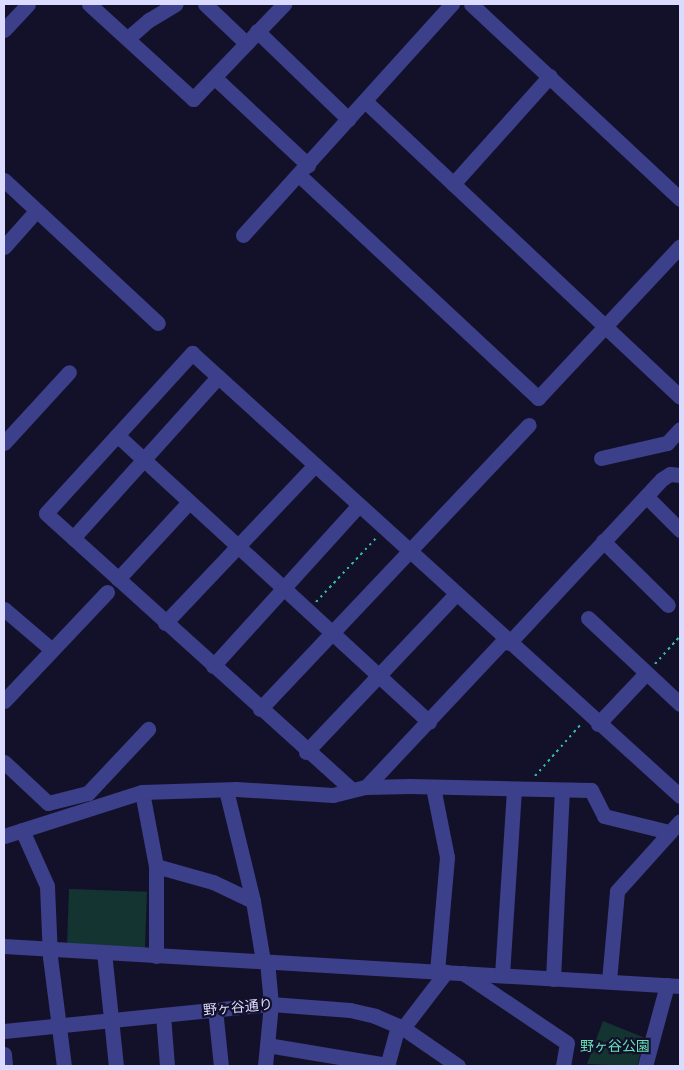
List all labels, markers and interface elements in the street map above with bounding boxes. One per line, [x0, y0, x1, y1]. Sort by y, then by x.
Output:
street label: 野ヶ谷通り [202, 997, 274, 1019]
park label: 野ヶ谷公園 [580, 1039, 650, 1055]

